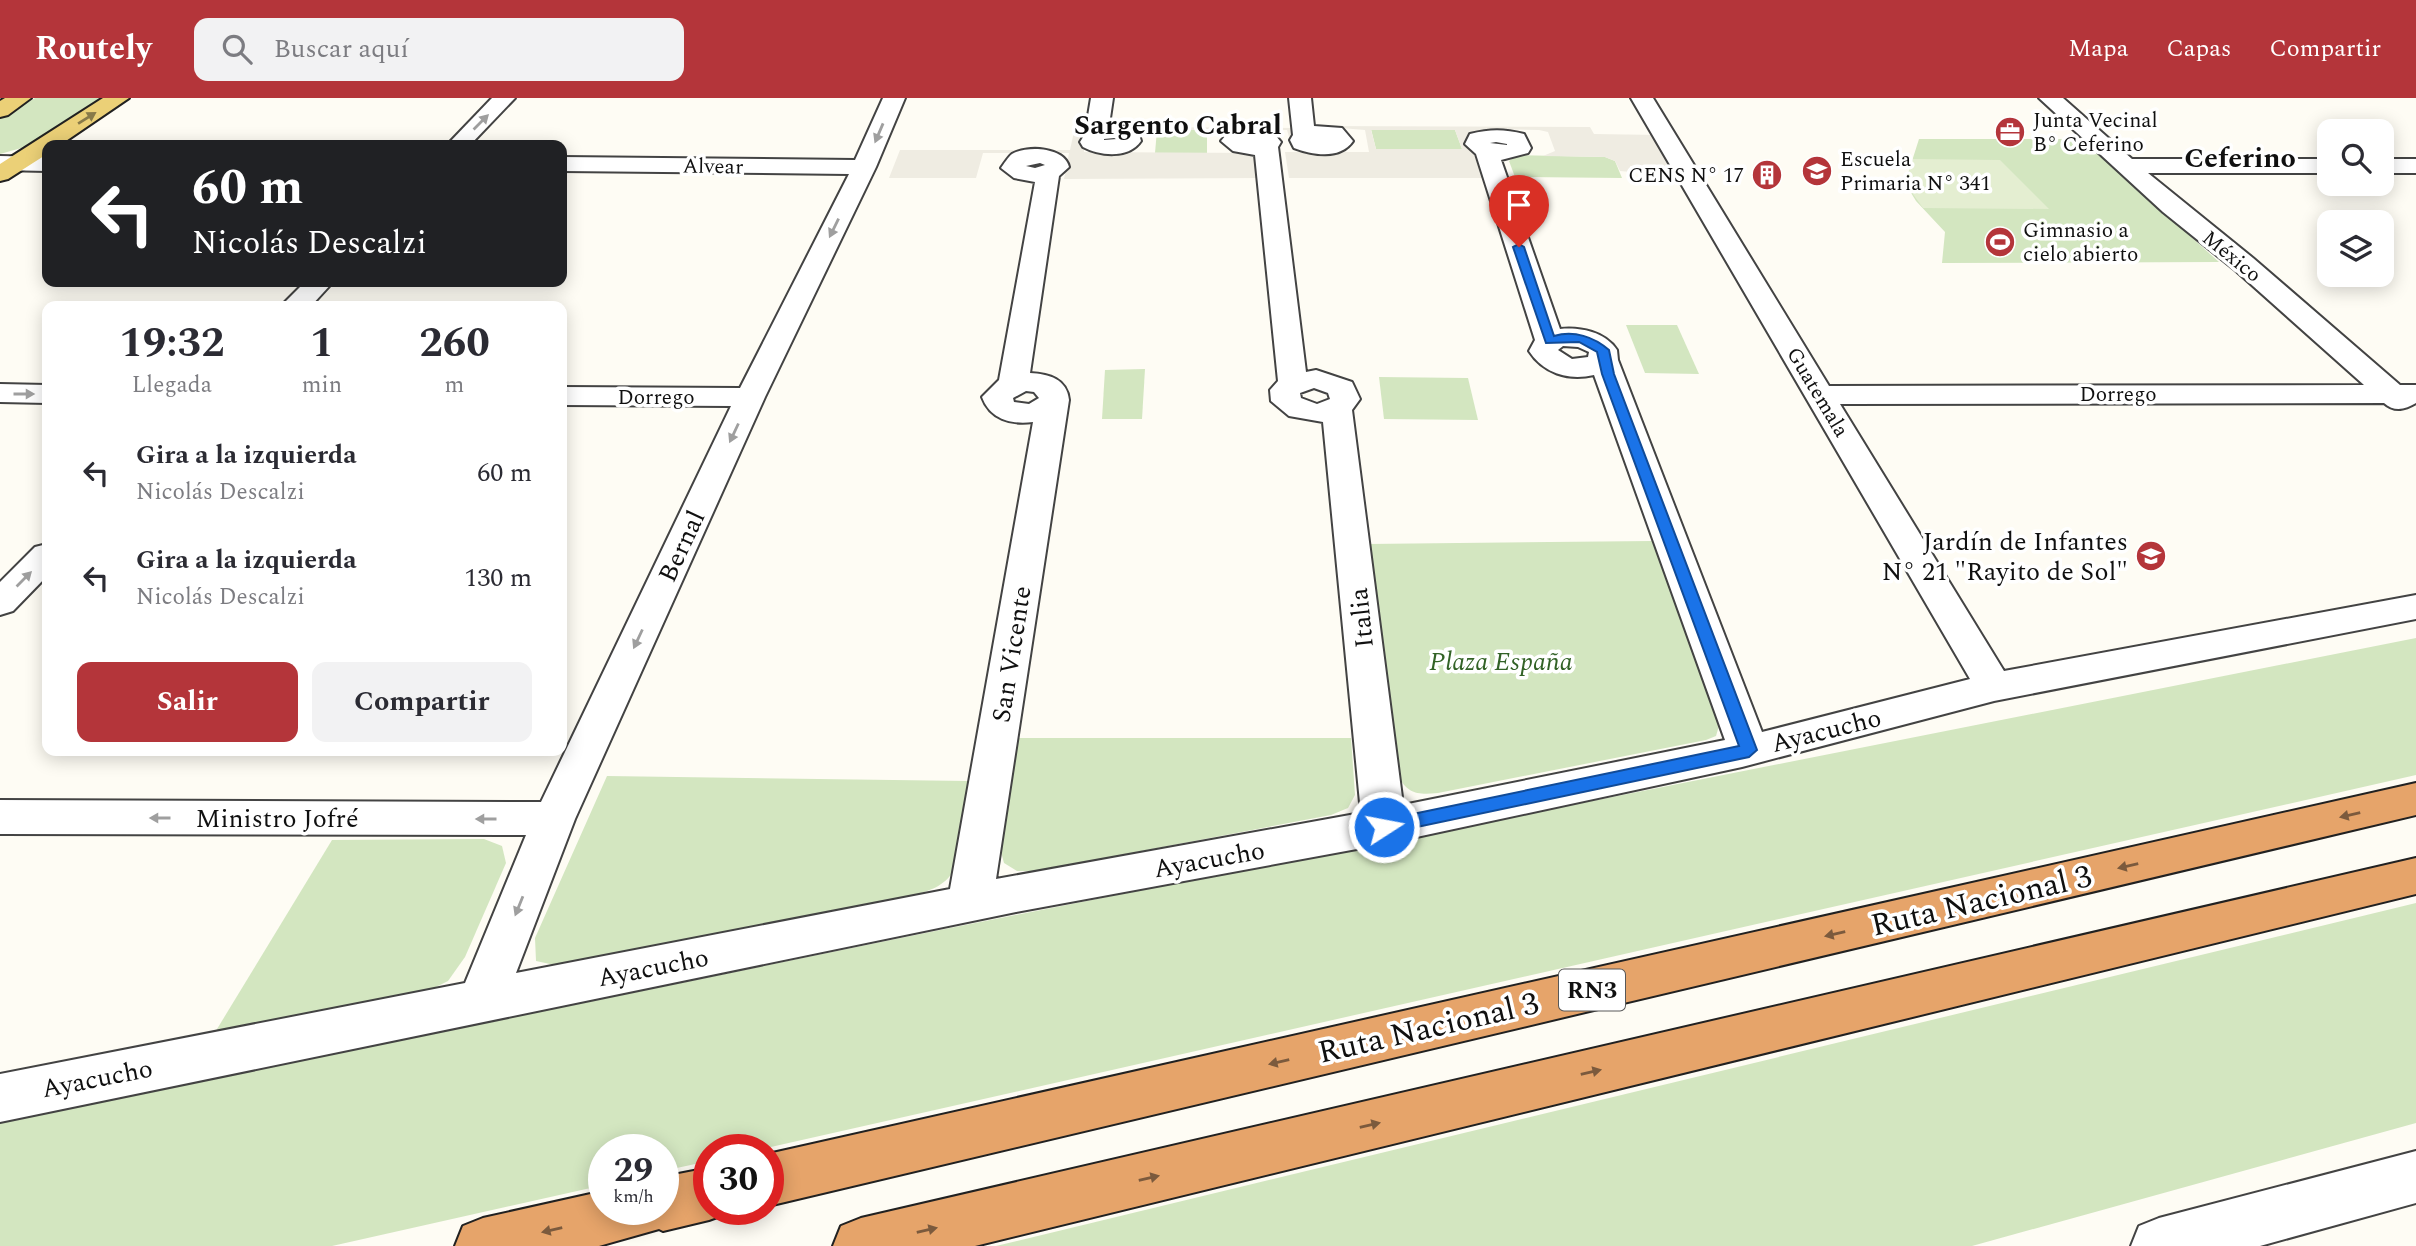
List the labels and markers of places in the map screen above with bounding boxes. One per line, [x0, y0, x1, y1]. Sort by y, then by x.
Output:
place label: Junta Vecinal B° Ceferino [2033, 105, 2158, 161]
office icon: Junta Vecinal B° Ceferino [1993, 115, 2027, 149]
place label: Escuela Primaria N° 341 [1840, 144, 1991, 200]
school or university icon: Escuela Primaria N° 341 [1800, 154, 1834, 188]
building icon: CENS N° 17 [1750, 158, 1784, 192]
place label: CENS N° 17 [1628, 160, 1744, 192]
pin [1489, 175, 1549, 247]
place label: Gimnasio a cielo abierto [2023, 215, 2138, 271]
sports icon: Gimnasio a cielo abierto [1983, 225, 2017, 259]
place label: Jardín de Infantes N° 21 "Rayito de Sol" [1882, 522, 2128, 592]
school or university icon: Jardín de Infantes N° 21 "Rayito de Sol" [2134, 539, 2168, 573]

